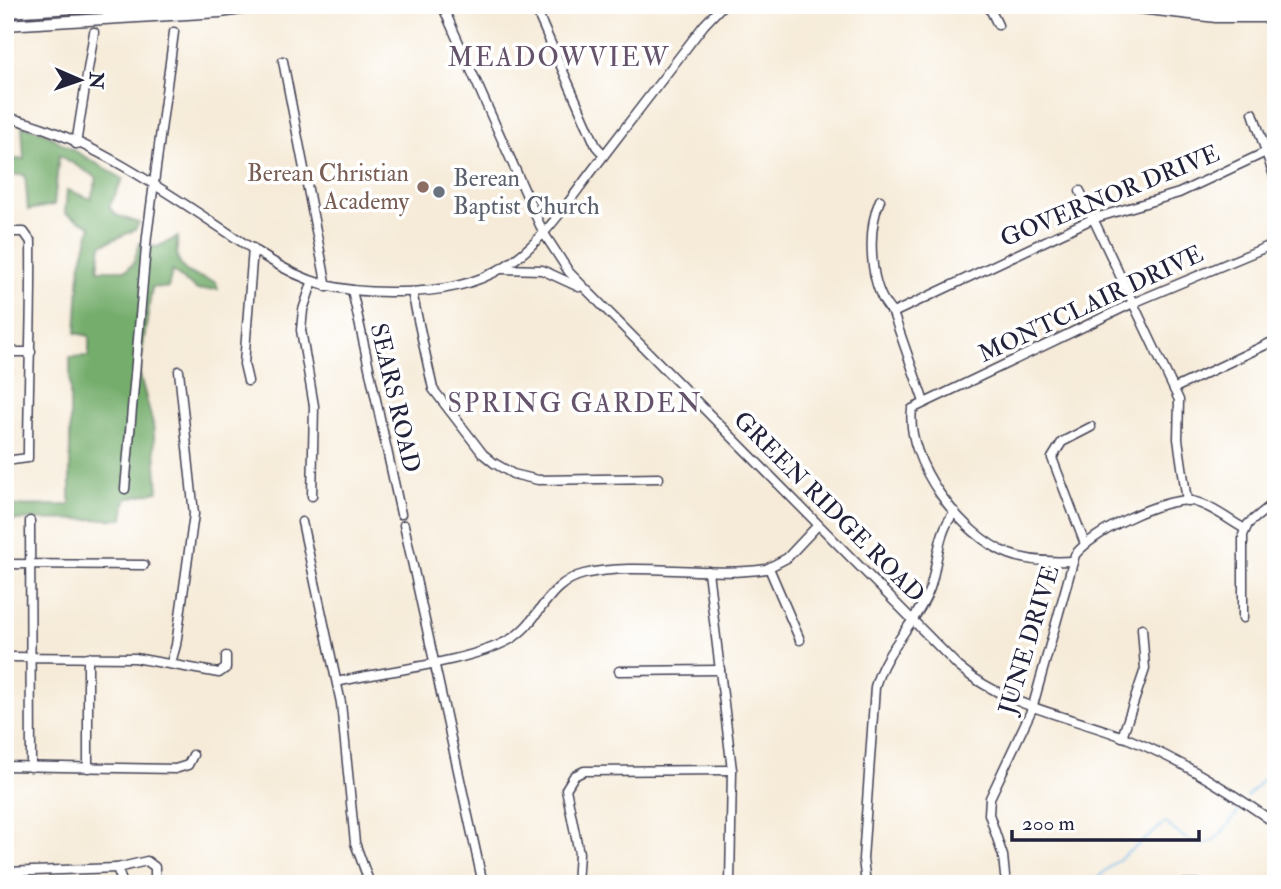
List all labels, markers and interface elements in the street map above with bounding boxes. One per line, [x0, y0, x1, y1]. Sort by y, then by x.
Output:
district label: MEADOWVIEW [448, 42, 670, 74]
north arrow [46, 46, 116, 116]
text: N [84, 71, 108, 90]
street label: GOVERNOR DRIVE [996, 138, 1224, 254]
place label: Berean Christian Academy [247, 158, 409, 217]
place label: Berean Baptist Church [453, 163, 600, 222]
marker: Berean Christian Academy [415, 179, 431, 195]
marker: Berean Baptist Church [431, 184, 447, 200]
street label: MONTCLAIR DRIVE [974, 238, 1208, 370]
street label: SEARS ROAD [363, 320, 427, 476]
district label: SPRING GARDEN [448, 388, 702, 420]
street label: GREEN RIDGE ROAD [727, 405, 931, 609]
street label: JUNE DRIVE [991, 562, 1066, 719]
scale bar [1012, 798, 1199, 842]
text: 200 m [1022, 810, 1075, 837]

